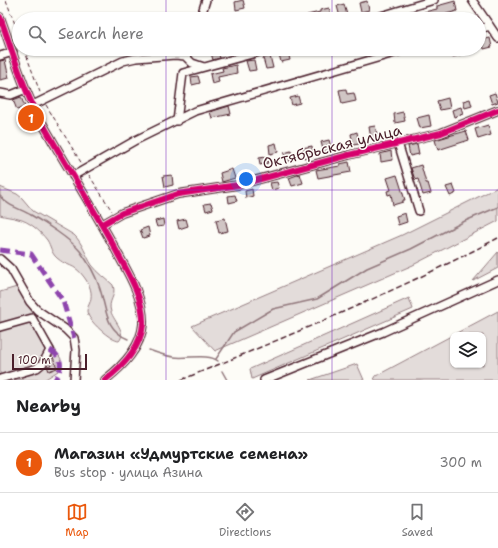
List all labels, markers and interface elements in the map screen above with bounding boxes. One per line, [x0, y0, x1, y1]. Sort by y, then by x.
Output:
search box [12, 12, 486, 56]
icon: search [26, 23, 48, 45]
text: Search here [58, 24, 144, 44]
pin: 1 [18, 103, 44, 133]
street label: Октябрьская улица [260, 120, 404, 174]
your location [236, 169, 256, 189]
map controls [450, 332, 486, 368]
button: layers [450, 332, 486, 368]
scale bar [12, 352, 87, 371]
text: 100 m [18, 353, 51, 368]
text: Nearby [16, 395, 81, 417]
text: Магазин «Удмуртские семена» [54, 444, 308, 464]
text: 1 [26, 454, 32, 471]
text: 300 m [439, 454, 482, 471]
text: Bus stop · улица Азина [54, 464, 202, 481]
tab: Map [65, 501, 89, 540]
tab: Directions [219, 501, 271, 540]
tab: Saved [402, 501, 433, 540]

